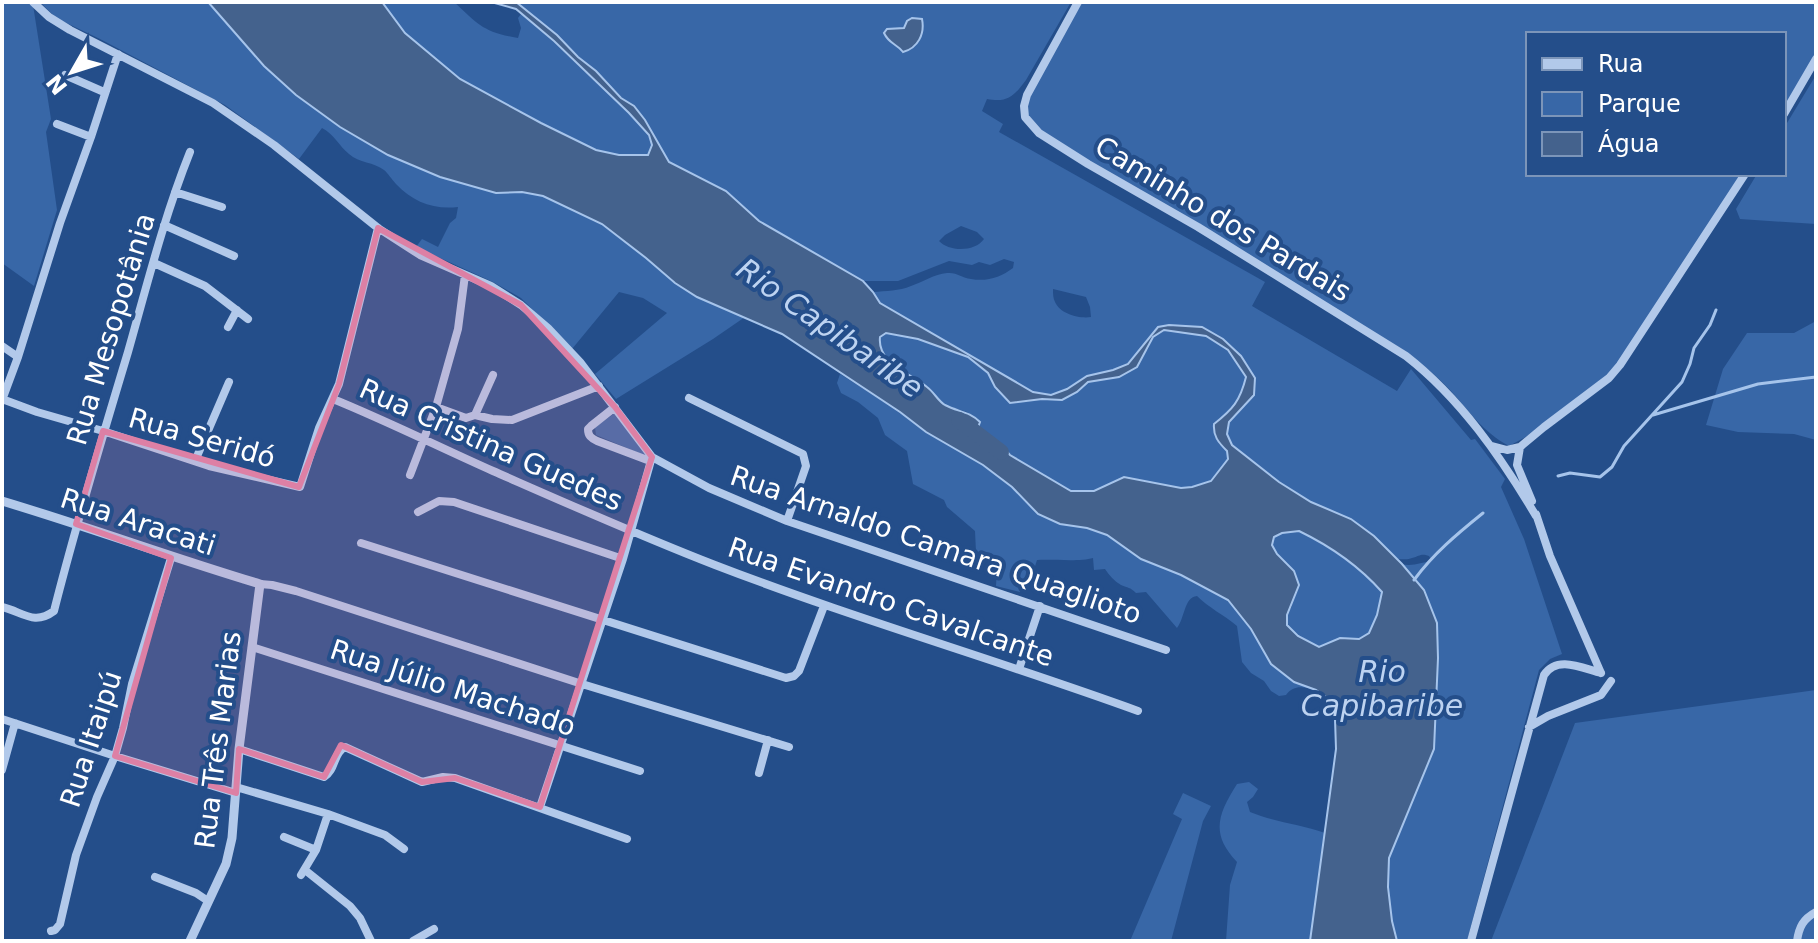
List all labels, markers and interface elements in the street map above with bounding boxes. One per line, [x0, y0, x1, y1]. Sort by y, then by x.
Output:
north arrow [32, 32, 112, 112]
legend [1526, 32, 1786, 176]
text: Rua [1598, 50, 1644, 78]
text: N [41, 69, 72, 99]
text: Parque [1598, 90, 1681, 118]
street label: Caminho dos Pardais [1089, 129, 1357, 309]
text: Água [1598, 129, 1660, 158]
street label: Rua Mesopotânia [60, 209, 162, 449]
water label: Rio Capibaribe [730, 251, 930, 405]
street label: Rua Cristina Guedes [354, 372, 628, 518]
street label: Rua Seridó [125, 401, 279, 475]
street label: Rua Arnaldo Camara Quaglioto [726, 459, 1146, 631]
street label: Rua Aracati [56, 481, 220, 563]
street label: Rua Evandro Cavalcante [724, 531, 1058, 673]
street label: Rua Três Marias [188, 629, 248, 851]
street label: Rua Júlio Machado [326, 633, 580, 743]
water label: Rio Capibaribe [1301, 654, 1463, 723]
street label: Rua Itaipú [53, 667, 129, 811]

